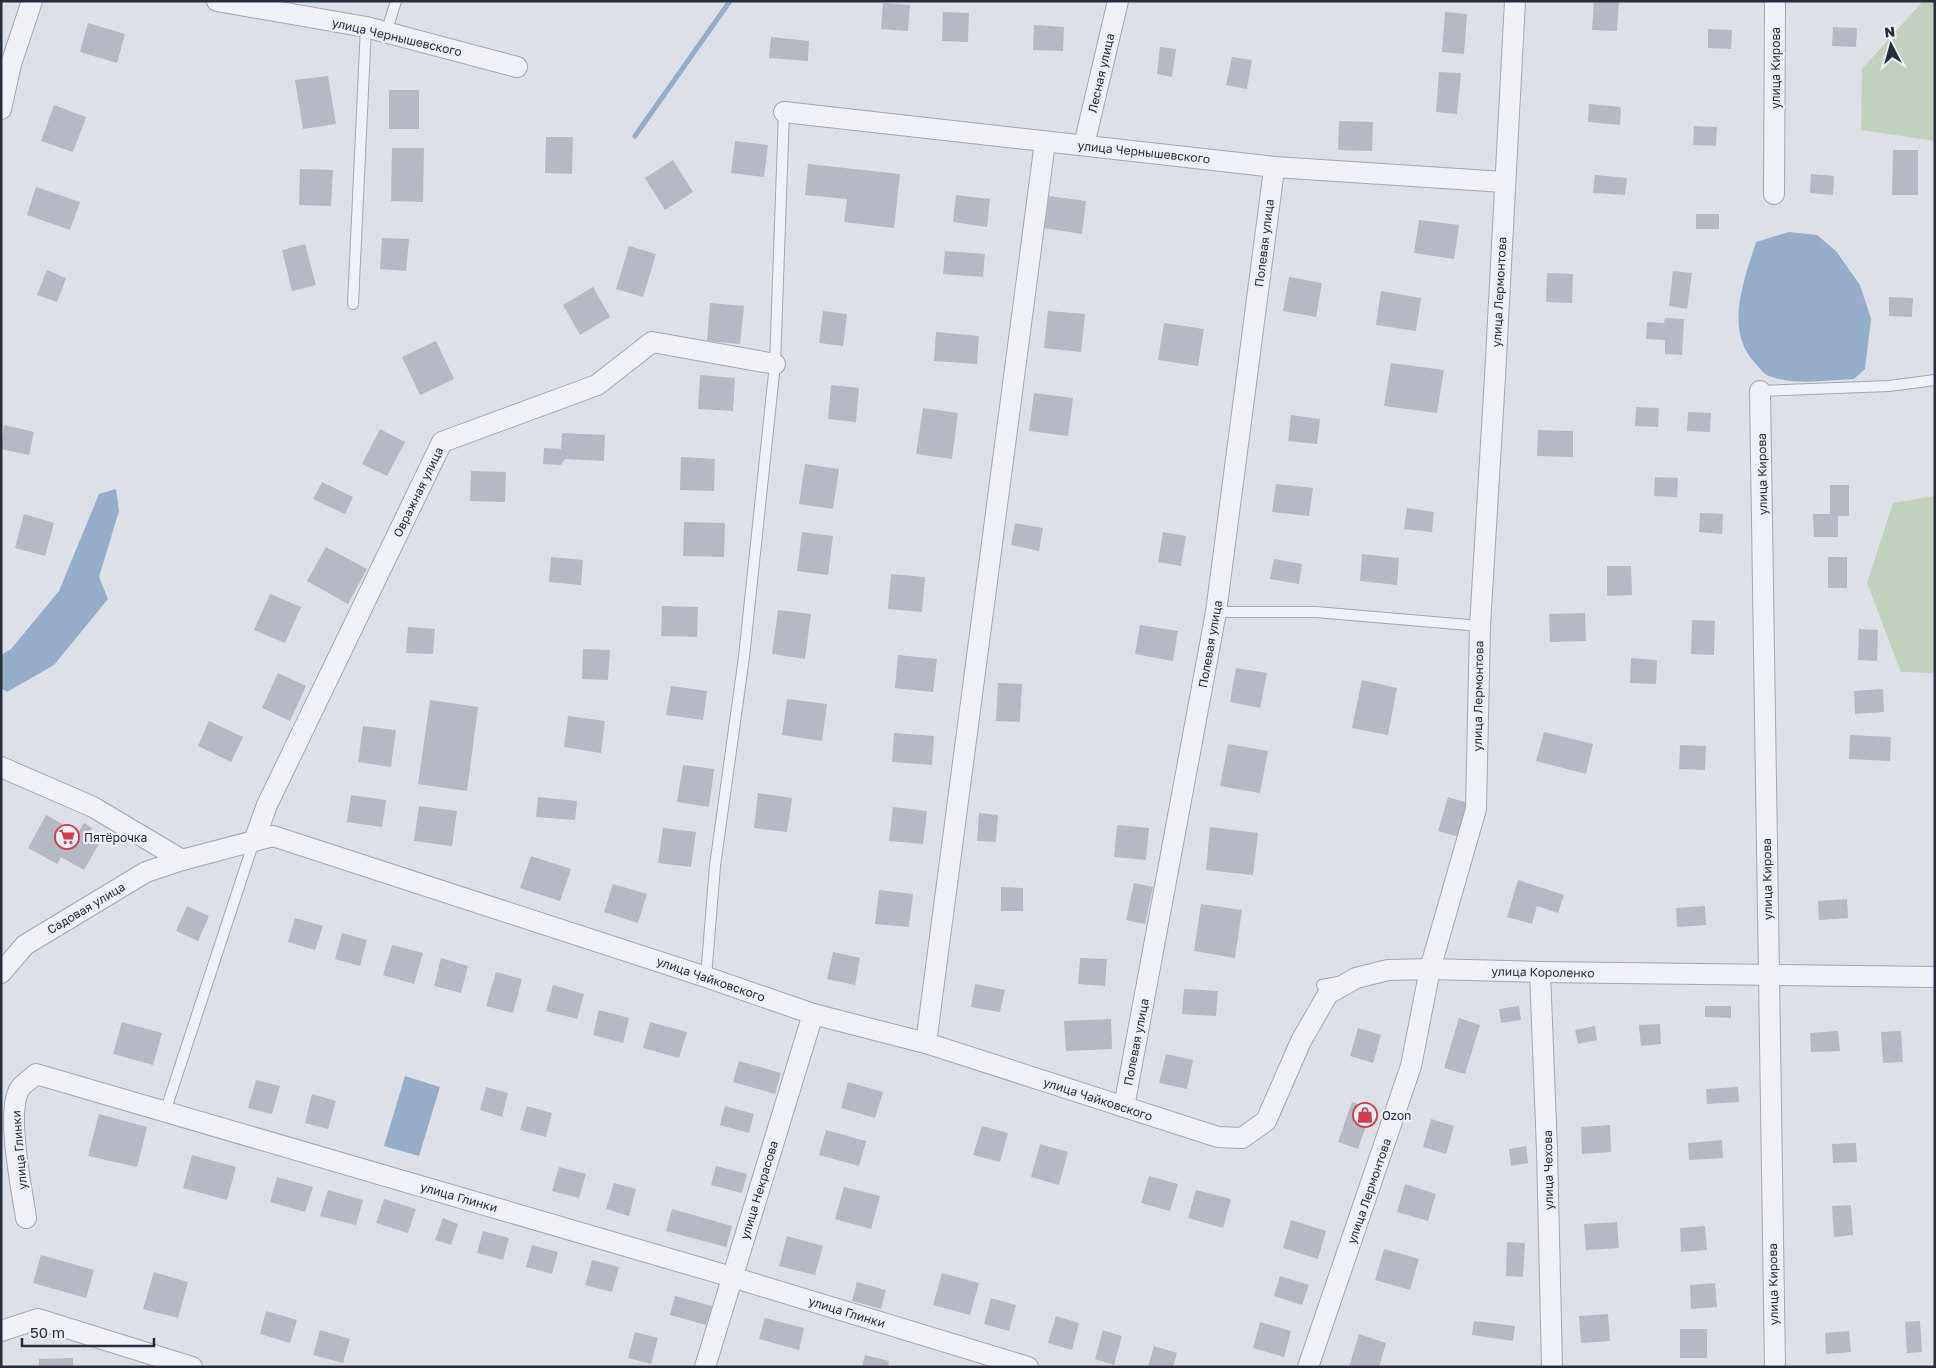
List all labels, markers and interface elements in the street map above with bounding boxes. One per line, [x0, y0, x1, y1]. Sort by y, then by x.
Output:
street label: улица Чернышевского [330, 15, 464, 59]
north arrow [1866, 20, 1916, 70]
text: N [1883, 23, 1896, 41]
street label: улица Кирова [1768, 27, 1783, 109]
street label: Лесная улица [1085, 32, 1117, 114]
street label: улица Чернышевского [1077, 138, 1211, 166]
street label: Полевая улица [1251, 198, 1277, 288]
street label: улица Лермонтова [1489, 236, 1509, 348]
street label: улица Кирова [1754, 433, 1770, 515]
street label: Овражная улица [390, 444, 446, 540]
street label: Полевая улица [1195, 599, 1225, 689]
street label: улица Лермонтова [1470, 640, 1486, 752]
supermarket icon: Пятёрочка [54, 824, 80, 850]
place label: Пятёрочка [84, 830, 147, 845]
street label: улица Кирова [1759, 838, 1775, 920]
street label: Садовая улица [44, 879, 128, 937]
street label: улица Чайковского [655, 953, 767, 1005]
street label: улица Короленко [1491, 964, 1595, 980]
street label: Полевая улица [1120, 997, 1152, 1087]
street label: улица Чайковского [1041, 1074, 1155, 1124]
shop icon: Ozon [1352, 1102, 1378, 1128]
place label: Ozon [1382, 1108, 1411, 1123]
street label: улица Глинки [8, 1110, 30, 1190]
street label: улица Чехова [1540, 1130, 1556, 1210]
street label: улица Лермонтова [1344, 1136, 1394, 1246]
street label: улица Некрасова [737, 1139, 781, 1241]
street label: улица Глинки [419, 1179, 499, 1215]
street label: улица Кирова [1765, 1243, 1781, 1325]
street label: улица Глинки [807, 1293, 887, 1331]
scale bar [22, 1316, 155, 1348]
text: 50 m [30, 1323, 65, 1341]

